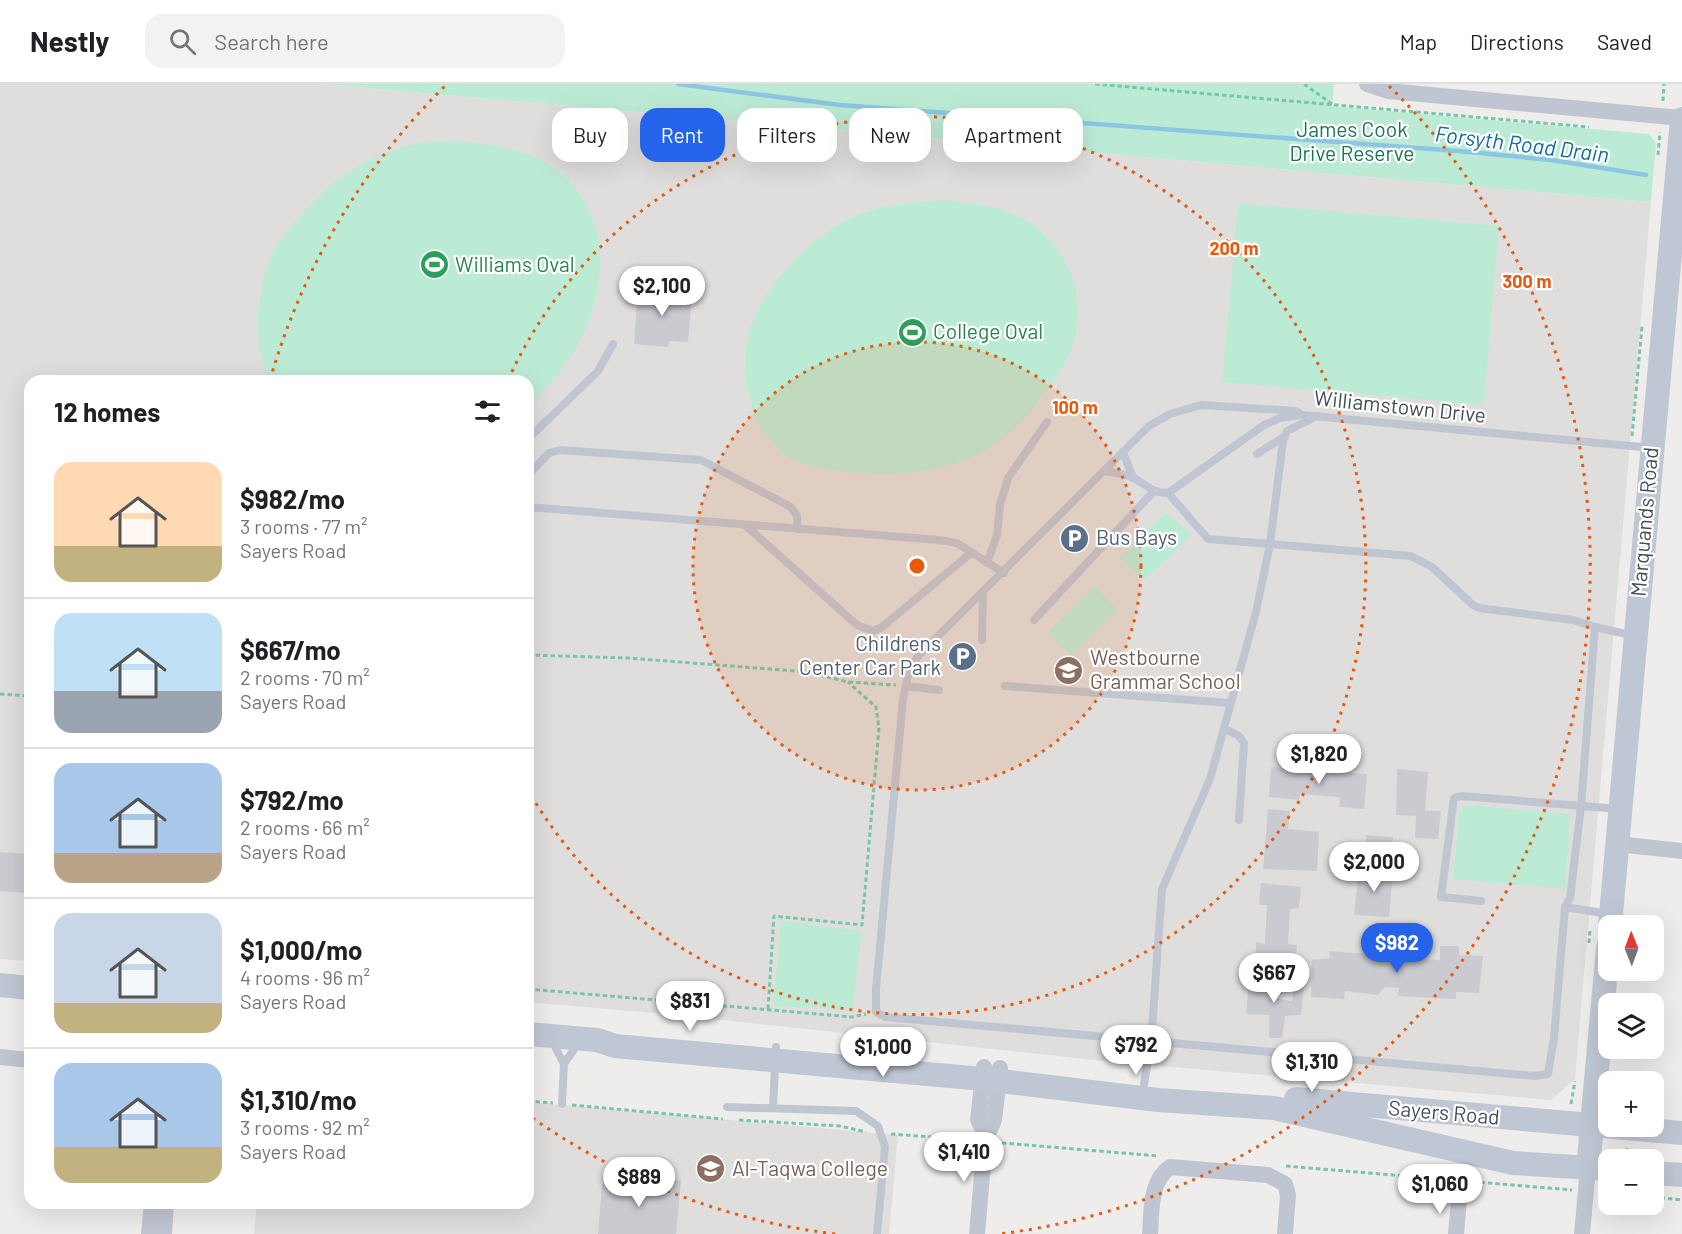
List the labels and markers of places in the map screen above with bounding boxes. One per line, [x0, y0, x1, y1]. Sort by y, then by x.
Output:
sports icon: Williams Oval [418, 249, 450, 281]
place label: Williams Oval [455, 251, 575, 276]
pin: $2,100 [613, 266, 711, 317]
sports icon: College Oval [896, 316, 928, 348]
place label: College Oval [933, 318, 1043, 343]
parking icon: Bus Bays [1059, 522, 1091, 554]
place label: Bus Bays [1096, 524, 1177, 549]
centre of rings [907, 556, 927, 576]
place label: Childrens Center Car Park [799, 630, 941, 679]
parking icon: Childrens Center Car Park [946, 640, 978, 672]
place label: Westbourne Grammar School [1090, 644, 1241, 693]
school or university icon: Westbourne Grammar School [1053, 654, 1085, 686]
pin: $1,820 [1270, 734, 1368, 785]
pin: $2,000 [1325, 842, 1423, 893]
pin: $982 [1361, 923, 1433, 974]
pin: $667 [1238, 953, 1310, 1004]
pin: $831 [654, 981, 726, 1032]
pin: $792 [1100, 1025, 1172, 1076]
pin: $1,000 [834, 1027, 932, 1078]
pin: $1,310 [1263, 1042, 1361, 1093]
pin: $1,410 [915, 1132, 1013, 1183]
school or university icon: Al-Taqwa College [695, 1153, 727, 1185]
place label: Al-Taqwa College [732, 1155, 888, 1180]
pin: $889 [603, 1157, 675, 1208]
pin: $1,060 [1391, 1164, 1489, 1215]

